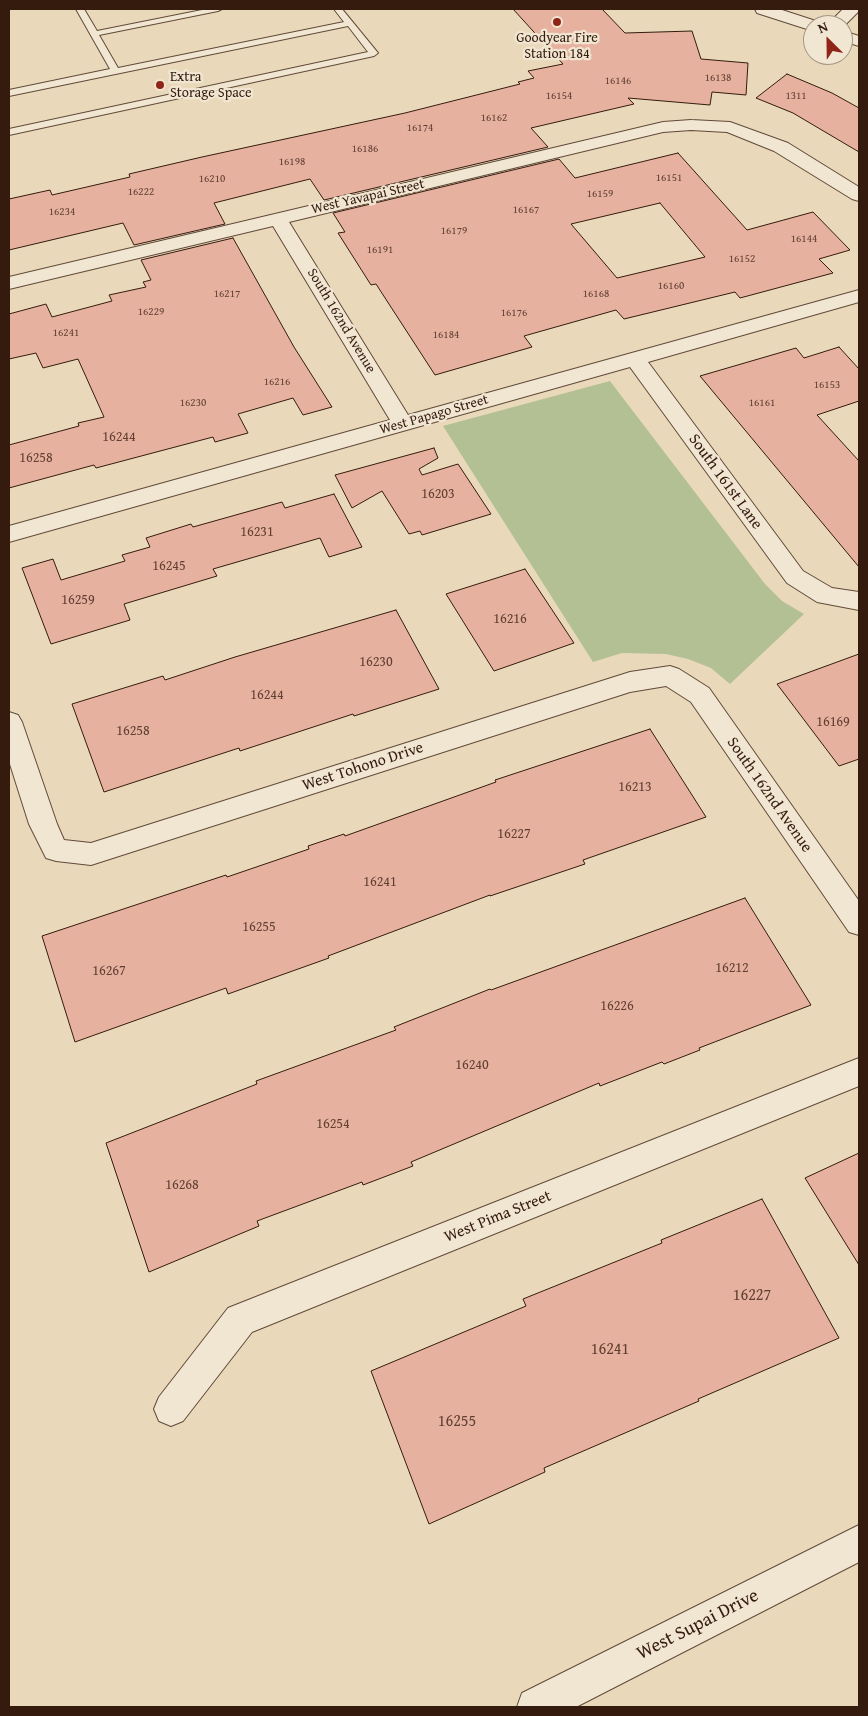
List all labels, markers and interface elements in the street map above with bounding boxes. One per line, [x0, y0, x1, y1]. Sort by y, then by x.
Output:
north arrow [803, 15, 853, 65]
marker: Goodyear Fire Station 184 [551, 16, 563, 28]
text: N [814, 16, 831, 38]
place label: Goodyear Fire Station 184 [516, 30, 598, 62]
place label: Extra Storage Space [170, 69, 252, 102]
house number: 16138 [705, 71, 731, 85]
house number: 16146 [605, 74, 631, 88]
marker: Extra Storage Space [154, 79, 166, 91]
house number: 16154 [546, 89, 572, 103]
house number: 1311 [785, 89, 807, 103]
house number: 16162 [481, 111, 507, 125]
house number: 16174 [407, 121, 433, 135]
house number: 16186 [352, 142, 378, 156]
house number: 16198 [279, 155, 305, 169]
house number: 16151 [656, 171, 682, 185]
house number: 16210 [199, 172, 225, 186]
street label: West Yavapai Street [310, 176, 426, 218]
house number: 16222 [128, 185, 154, 199]
house number: 16159 [587, 187, 613, 201]
house number: 16167 [513, 203, 539, 217]
house number: 16234 [49, 205, 75, 219]
house number: 16179 [441, 224, 467, 238]
house number: 16144 [791, 232, 817, 246]
house number: 16191 [367, 243, 393, 257]
house number: 16152 [729, 252, 755, 266]
street label: South 162nd Avenue [303, 266, 379, 376]
house number: 16160 [658, 279, 684, 293]
house number: 16217 [214, 287, 240, 301]
house number: 16168 [583, 287, 609, 301]
house number: 16229 [138, 305, 164, 319]
house number: 16176 [501, 306, 527, 320]
house number: 16241 [53, 326, 79, 340]
house number: 16184 [433, 328, 459, 342]
house number: 16216 [264, 375, 290, 389]
house number: 16153 [814, 378, 840, 392]
street label: West Papago Street [378, 391, 490, 439]
house number: 16230 [180, 396, 206, 410]
house number: 16161 [749, 396, 775, 410]
house number: 16244 [102, 429, 136, 445]
street label: South 161st Lane [684, 431, 766, 533]
house number: 16258 [19, 450, 53, 466]
house number: 16203 [421, 486, 455, 502]
house number: 16231 [240, 524, 274, 540]
house number: 16245 [152, 558, 186, 574]
house number: 16259 [61, 592, 95, 608]
house number: 16216 [493, 611, 527, 627]
house number: 16230 [359, 654, 393, 670]
house number: 16244 [250, 687, 284, 703]
house number: 16169 [816, 714, 850, 730]
house number: 16258 [116, 723, 150, 739]
street label: South 162nd Avenue [722, 734, 816, 856]
street label: West Tohono Drive [300, 738, 426, 796]
house number: 16213 [618, 779, 652, 795]
house number: 16227 [497, 826, 531, 842]
house number: 16241 [363, 874, 397, 890]
house number: 16255 [242, 919, 276, 935]
house number: 16212 [715, 960, 749, 976]
house number: 16267 [92, 963, 126, 979]
house number: 16226 [600, 998, 634, 1014]
house number: 16240 [455, 1057, 489, 1073]
house number: 16254 [316, 1116, 350, 1132]
house number: 16268 [165, 1177, 199, 1193]
street label: West Pima Street [442, 1187, 554, 1247]
house number: 16227 [733, 1286, 771, 1306]
house number: 16241 [591, 1340, 629, 1360]
house number: 16255 [438, 1412, 476, 1432]
street label: West Supai Drive [633, 1584, 763, 1666]

